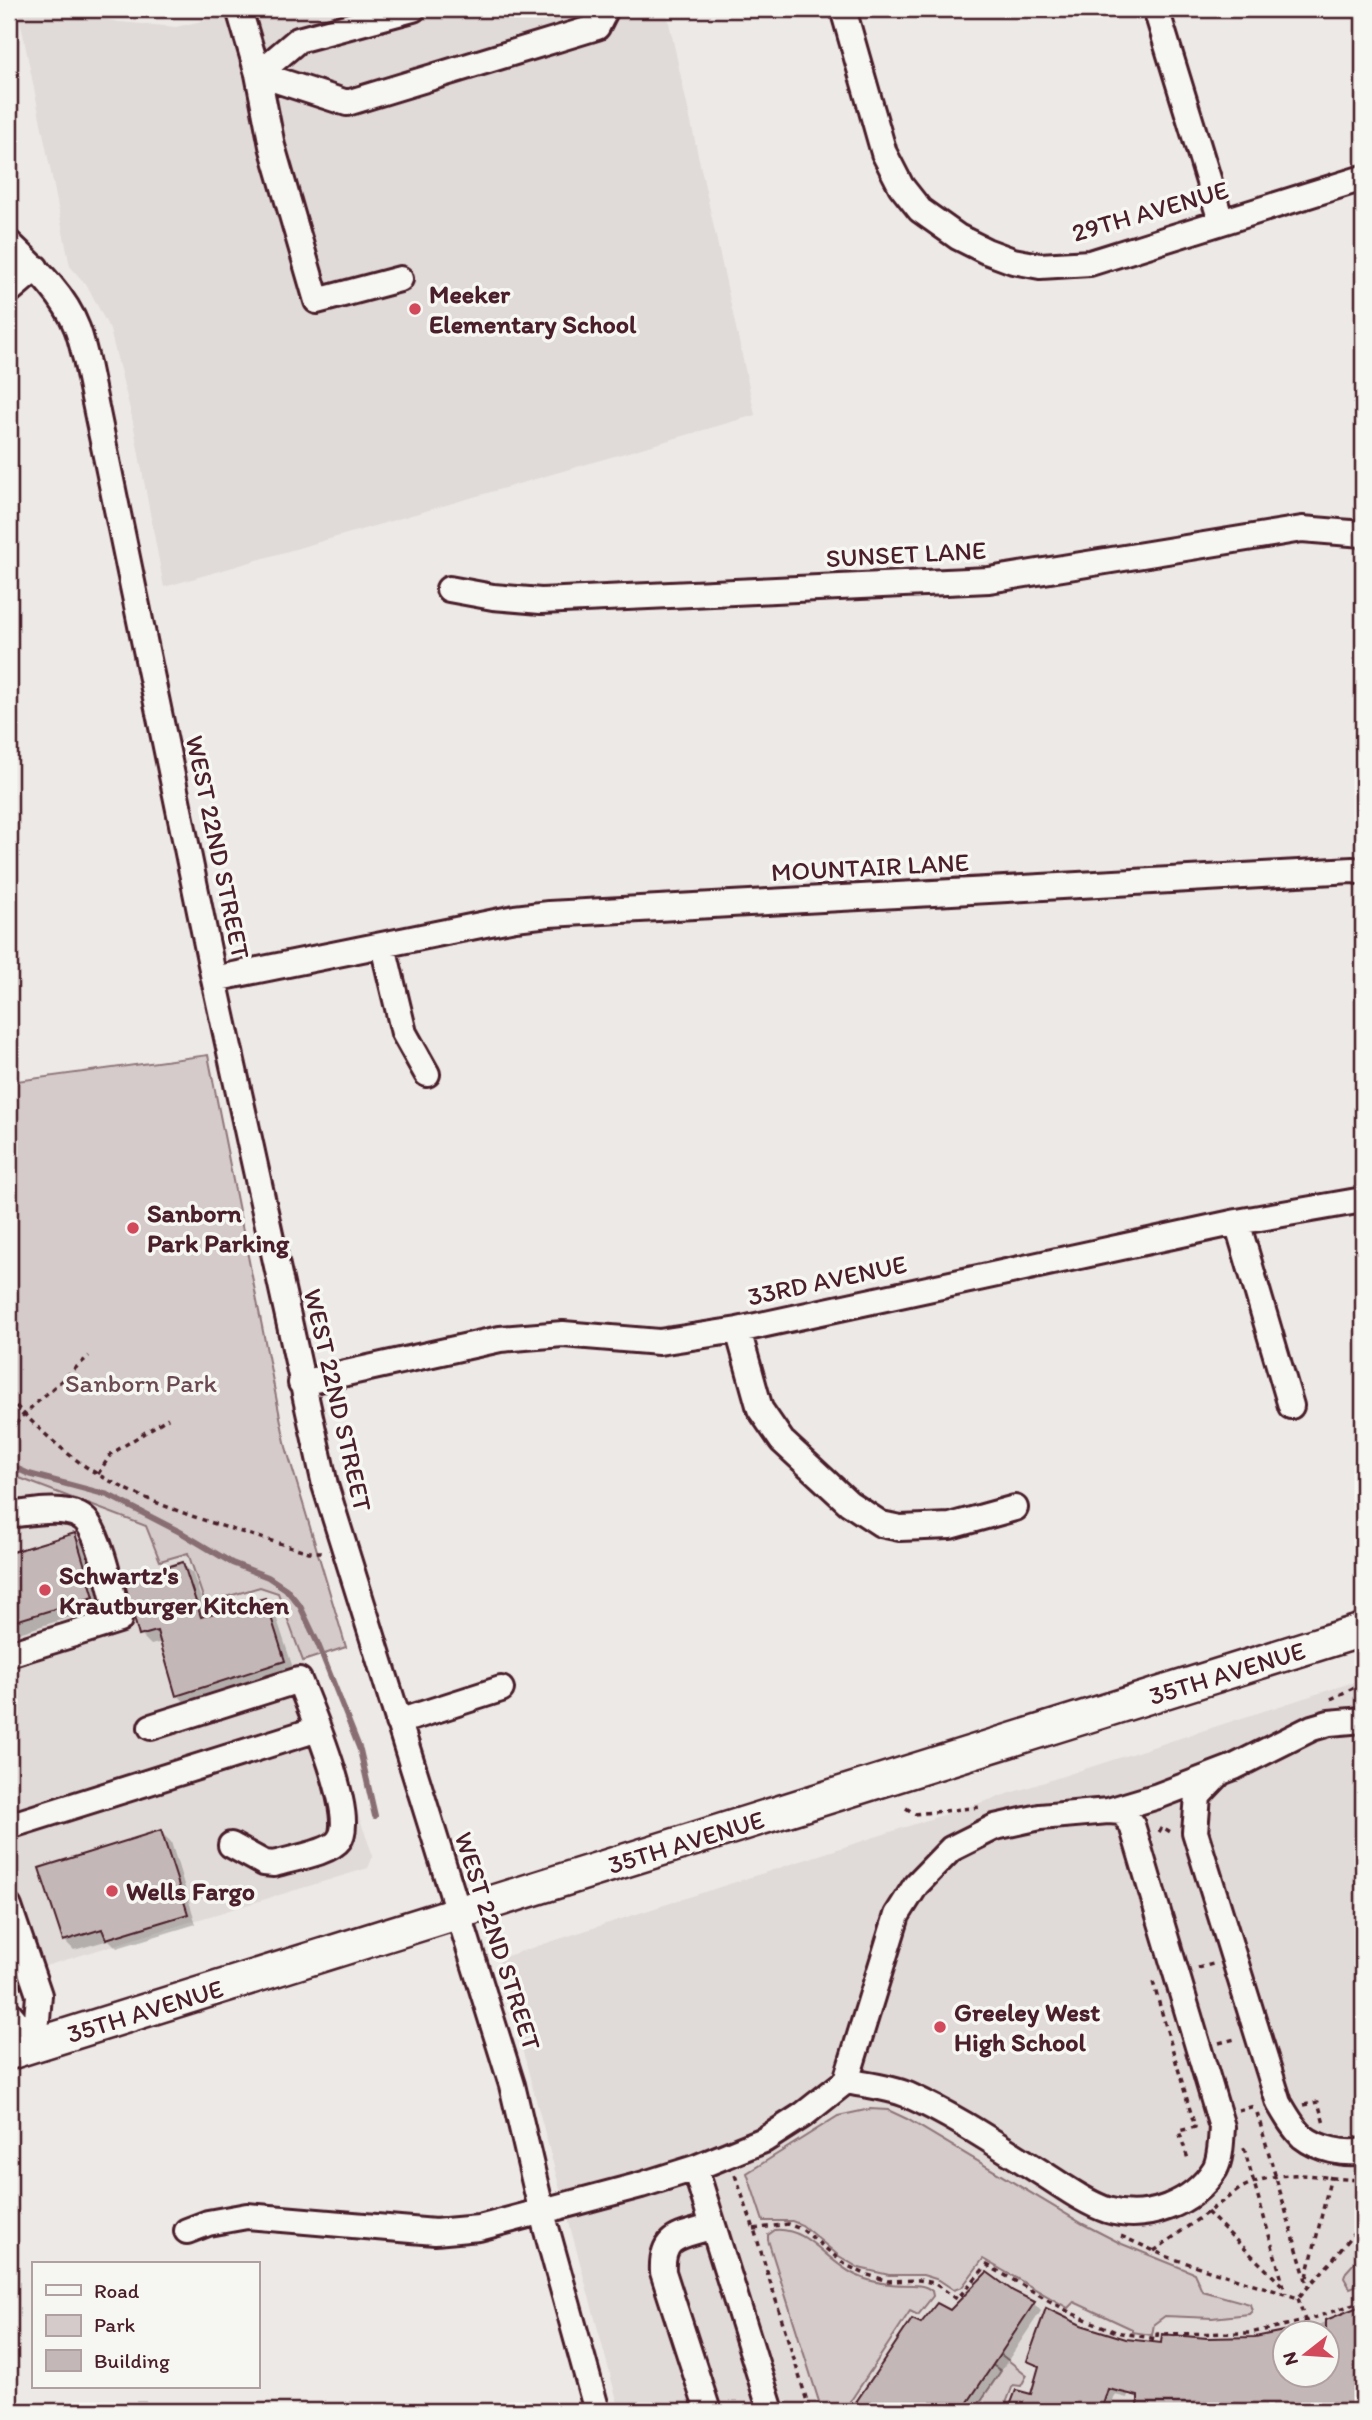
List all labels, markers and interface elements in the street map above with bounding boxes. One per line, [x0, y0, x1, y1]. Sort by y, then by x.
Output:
street label: 29TH AVENUE [1068, 173, 1232, 249]
place label: Meeker Elementary School [429, 278, 637, 340]
marker: Meeker Elementary School [407, 301, 423, 317]
street label: SUNSET LANE [825, 534, 987, 574]
street label: WEST 22ND STREET [179, 732, 257, 962]
street label: MOUNTAIR LANE [770, 846, 970, 888]
place label: Sanborn Park Parking [147, 1197, 290, 1259]
marker: Sanborn Park Parking [125, 1220, 141, 1236]
street label: 33RD AVENUE [744, 1248, 910, 1312]
street label: WEST 22ND STREET [297, 1285, 379, 1515]
park label: Sanborn Park [65, 1367, 218, 1399]
place label: Schwartz's Krautburger Kitchen [59, 1559, 290, 1621]
marker: Schwartz's Krautburger Kitchen [37, 1582, 53, 1598]
street label: 35TH AVENUE [1145, 1634, 1309, 1712]
street label: 35TH AVENUE [604, 1803, 768, 1881]
street label: WEST 22ND STREET [448, 1828, 549, 2055]
place label: Wells Fargo [126, 1875, 255, 1907]
marker: Wells Fargo [104, 1883, 120, 1899]
street label: 35TH AVENUE [63, 1972, 227, 2050]
place label: Greeley West High School [954, 1996, 1100, 2058]
marker: Greeley West High School [932, 2019, 948, 2035]
legend [32, 2262, 259, 2388]
text: Road [94, 2278, 140, 2303]
text: Park [94, 2312, 136, 2337]
north arrow [1270, 2318, 1340, 2388]
text: Building [94, 2348, 170, 2373]
text: N [1277, 2349, 1303, 2368]

